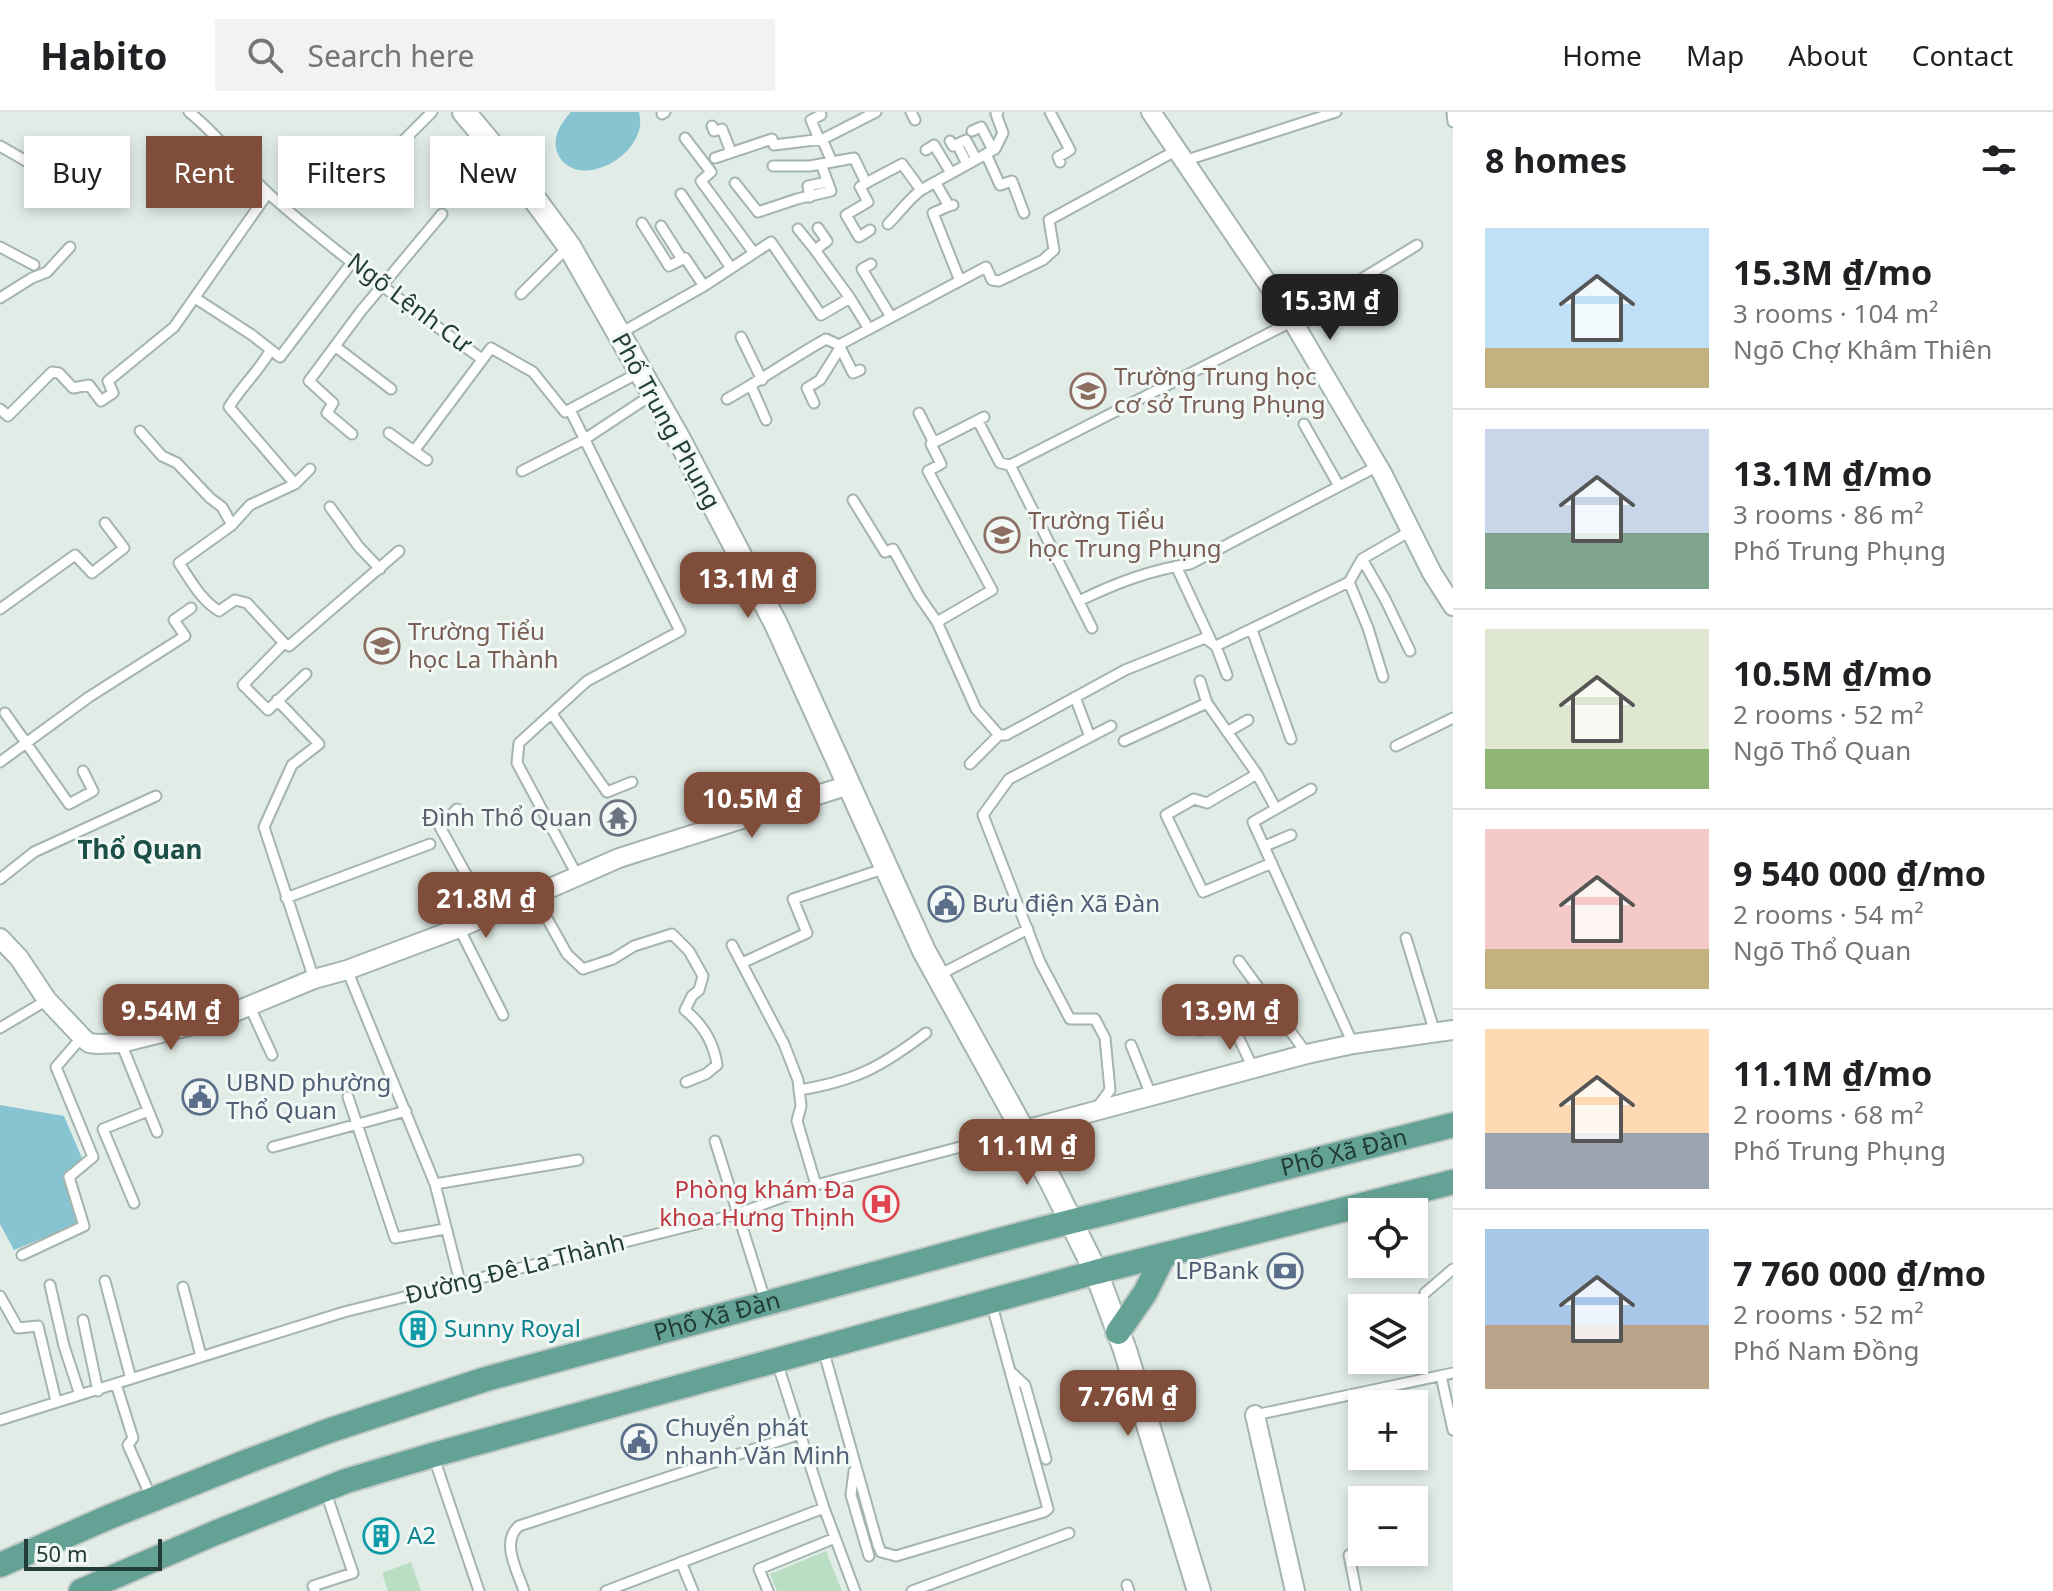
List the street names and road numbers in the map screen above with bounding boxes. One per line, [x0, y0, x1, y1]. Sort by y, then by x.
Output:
street label: Ngõ Lệnh Cư [341, 244, 479, 360]
street label: Phố Trung Phụng [605, 326, 729, 514]
street label: Phố Xã Đàn [1277, 1119, 1410, 1183]
street label: Đường Đê La Thành [401, 1224, 628, 1311]
street label: Phố Xã Đàn [650, 1282, 784, 1348]

